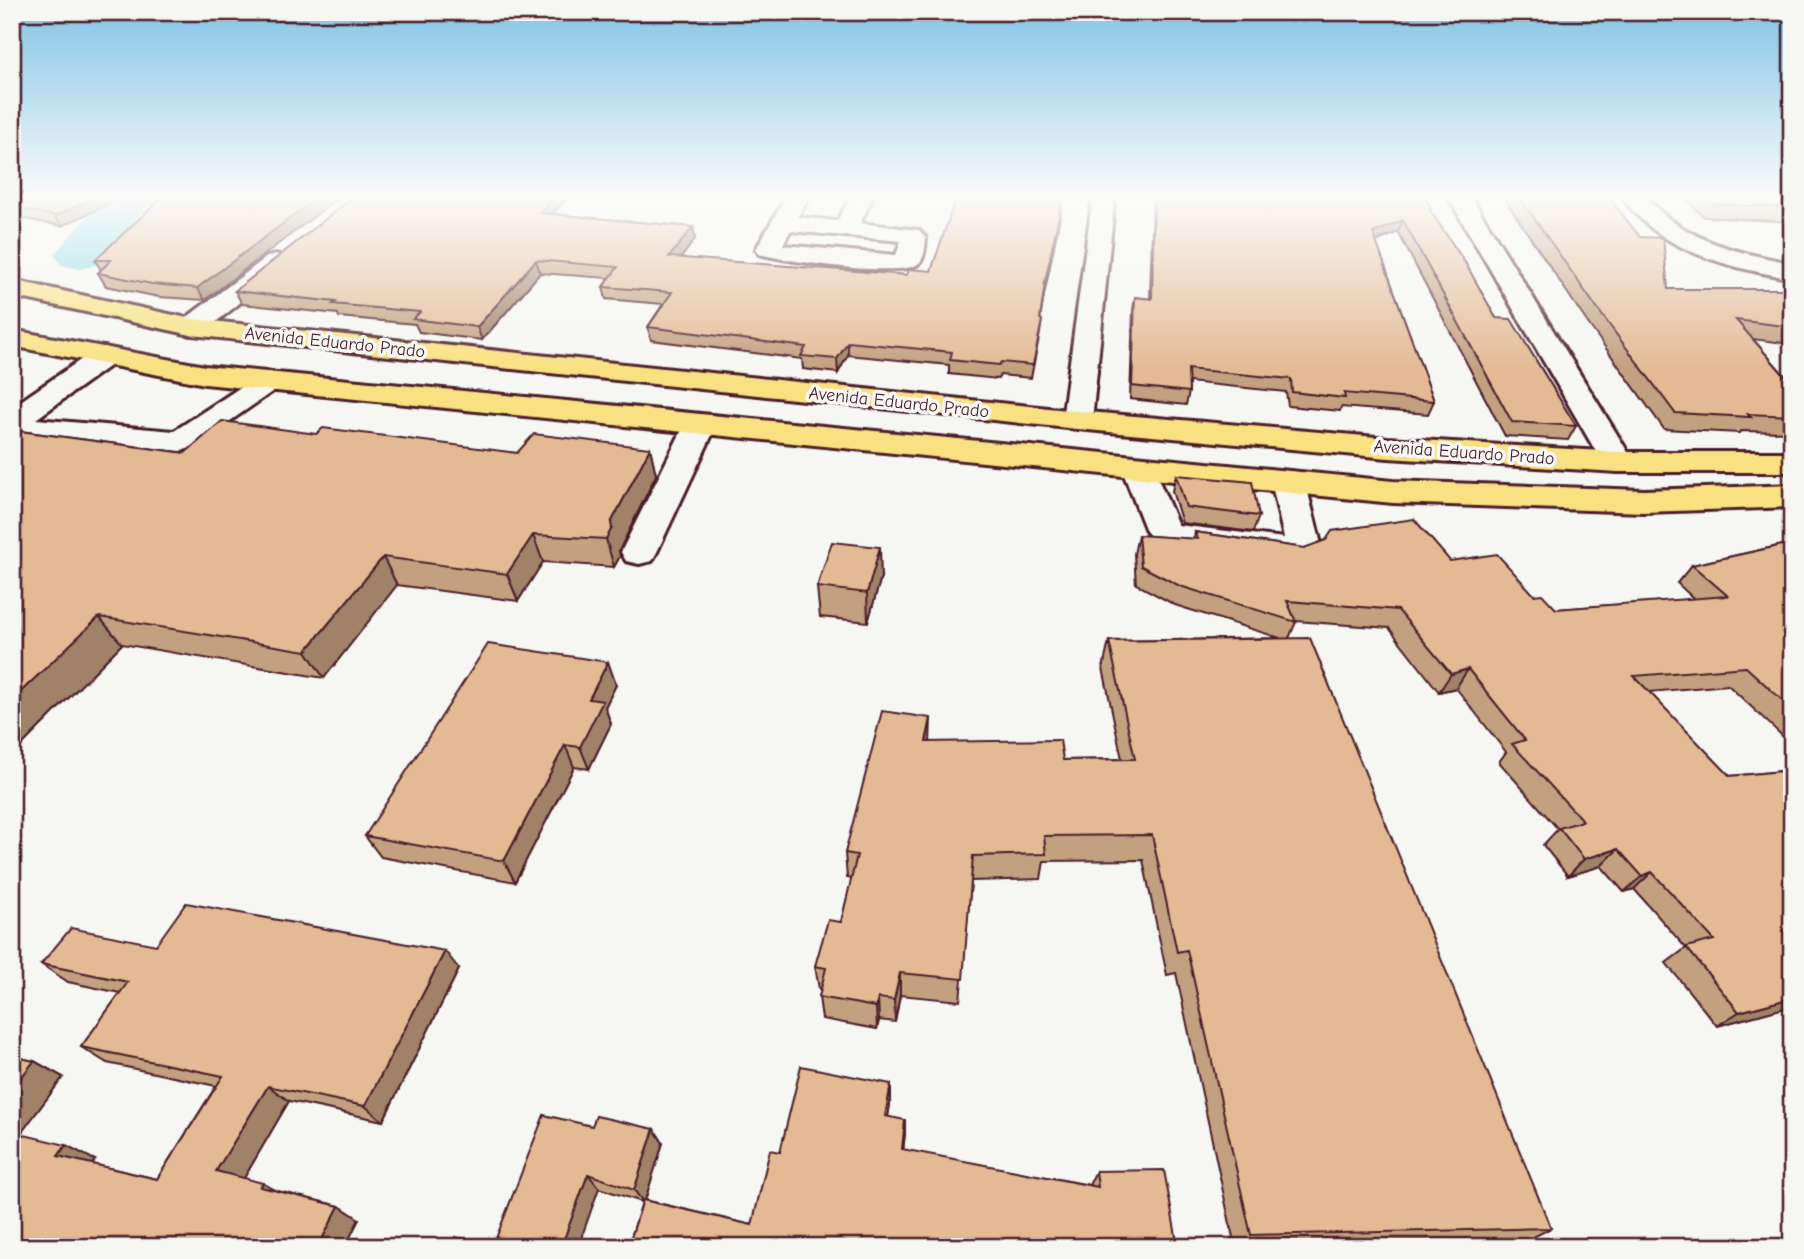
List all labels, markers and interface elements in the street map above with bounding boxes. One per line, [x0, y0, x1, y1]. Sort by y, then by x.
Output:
street label: Avenida Eduardo Prado [244, 323, 426, 362]
street label: Avenida Eduardo Prado [808, 383, 990, 422]
street label: Avenida Eduardo Prado [1373, 436, 1555, 469]

